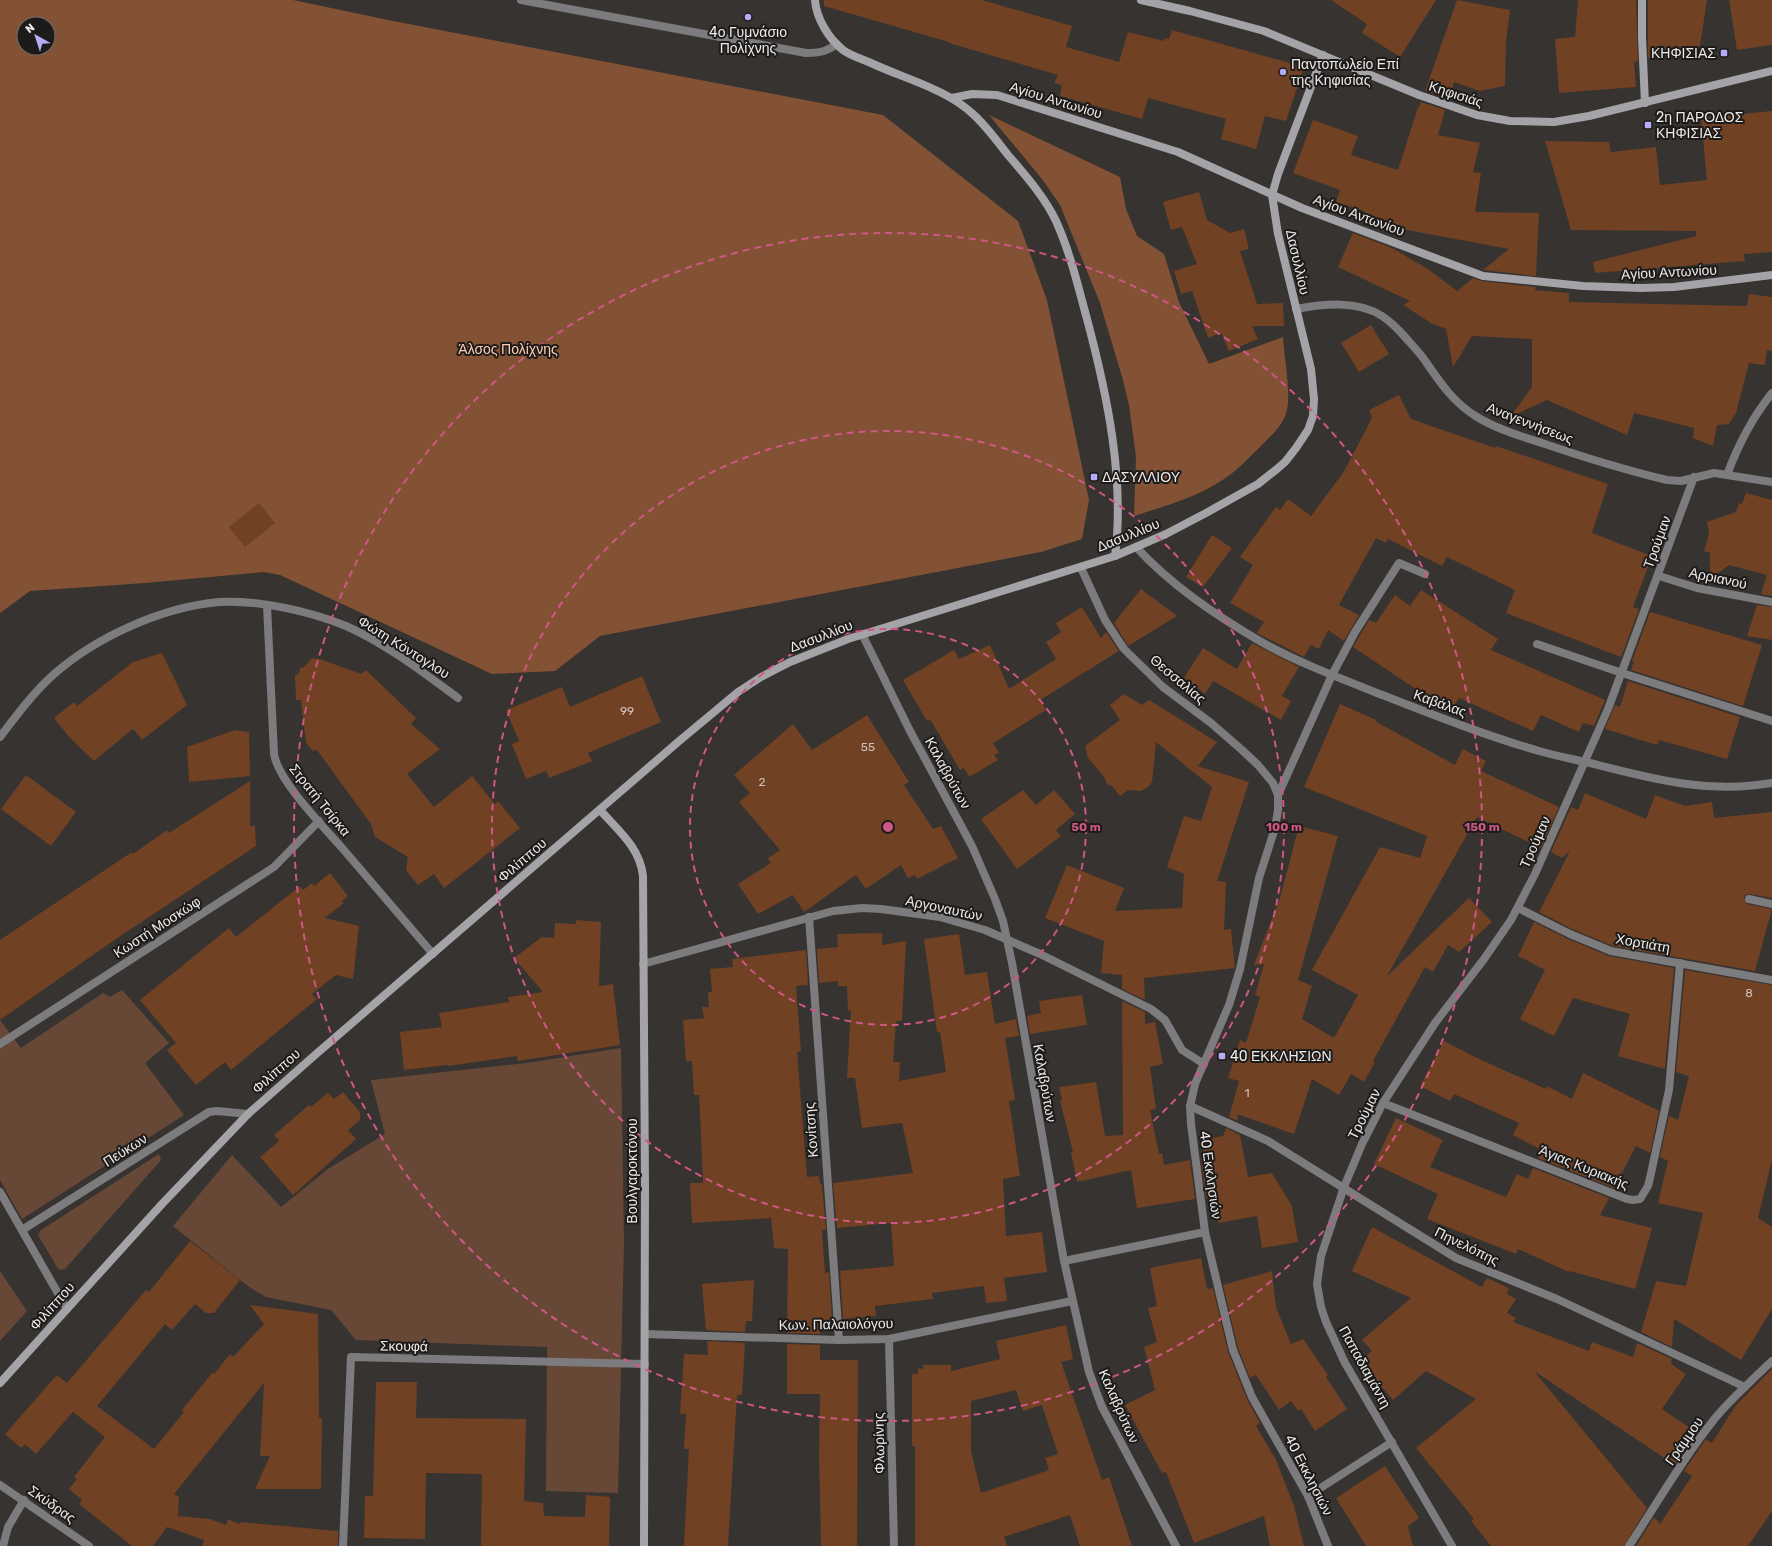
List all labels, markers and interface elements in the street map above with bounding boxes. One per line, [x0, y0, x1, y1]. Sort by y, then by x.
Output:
marker: 4ο Γυμνάσιο Πολίχνης [743, 12, 753, 22]
north arrow [16, 16, 56, 56]
text: N [23, 21, 37, 36]
place label: 4ο Γυμνάσιο Πολίχνης [709, 24, 787, 57]
place label: ΚΗΦΙΣΙΑΣ [1651, 45, 1716, 62]
marker: ΚΗΦΙΣΙΑΣ [1719, 48, 1729, 58]
place label: Παντοπωλείο Επί της Κηφισίας [1291, 56, 1399, 89]
marker: Παντοπωλείο Επί της Κηφισίας [1278, 67, 1288, 77]
street label: Αγίου Αντωνίου [1007, 78, 1104, 123]
street label: Κηφισιάς [1427, 78, 1485, 111]
place label: 2η ΠΑΡΟΔΟΣ ΚΗΦΙΣΙΑΣ [1656, 109, 1744, 142]
marker: 2η ΠΑΡΟΔΟΣ ΚΗΦΙΣΙΑΣ [1643, 120, 1653, 130]
street label: Αγίου Αντωνίου [1311, 191, 1407, 240]
street label: Δασυλλίου [1282, 228, 1313, 296]
street label: Αγίου Αντωνίου [1621, 261, 1717, 283]
park label: Άλσος Πολίχνης [458, 341, 558, 358]
street label: Αναγεννήσεως [1484, 399, 1576, 448]
place label: ΔΑΣΥΛΛΙΟΥ [1102, 469, 1181, 486]
marker: ΔΑΣΥΛΛΙΟΥ [1089, 472, 1099, 482]
street label: Τρούμαν [1640, 513, 1675, 571]
street label: Δασυλλίου [1094, 515, 1162, 556]
street label: Αρριανού [1687, 564, 1748, 593]
street label: Φώτη Κόντογλου [355, 612, 453, 682]
street label: Δασυλλίου [787, 617, 855, 656]
street label: Θεσσαλίας [1146, 651, 1209, 708]
street label: Καβάλας [1411, 686, 1469, 721]
house number: 99 [620, 704, 634, 718]
street label: Καλαβρύτων [921, 735, 974, 812]
house number: 55 [861, 740, 875, 754]
street label: Στρατή Τσίρκα [285, 761, 354, 840]
house number: 2 [758, 775, 766, 789]
street label: Τρούμαν [1516, 814, 1554, 871]
centre of rings [881, 820, 895, 834]
text: 50 m [1071, 820, 1101, 834]
text: 100 m [1266, 820, 1302, 834]
text: 150 m [1464, 820, 1500, 834]
street label: Φιλίππου [495, 835, 550, 886]
street label: Αργοναυτών [904, 892, 984, 925]
street label: Κωστή Μοσκώφ [111, 893, 204, 962]
street label: Χορτιάτη [1614, 930, 1671, 957]
house number: 8 [1745, 986, 1753, 1000]
street label: Καλαβρύτων [1029, 1043, 1060, 1124]
street label: Φιλίππου [249, 1045, 304, 1097]
place label: 40 ΕΚΚΛΗΣΙΩΝ [1230, 1048, 1332, 1065]
marker: 40 ΕΚΚΛΗΣΙΩΝ [1217, 1051, 1227, 1061]
house number: 1 [1244, 1086, 1250, 1100]
street label: Τρούμαν [1344, 1086, 1385, 1143]
street label: Κονίτσης [801, 1101, 822, 1158]
street label: Βουλγαροκτόνου [624, 1118, 641, 1224]
street label: Πεύκων [100, 1130, 150, 1171]
street label: 40 Εκκλησιών [1196, 1130, 1225, 1220]
street label: Άγιας Κυριακής [1537, 1142, 1631, 1193]
street label: Πηνελόπης [1432, 1224, 1502, 1269]
street label: Φιλίππου [26, 1279, 78, 1334]
street label: Κων. Παλαιολόγου [778, 1315, 894, 1334]
street label: Παπαδιαμάντη [1335, 1323, 1394, 1411]
street label: Σκουφά [380, 1338, 428, 1355]
street label: Καλαβρύτων [1095, 1367, 1142, 1446]
street label: Φλωρίνης [870, 1412, 889, 1474]
street label: Γράμμου [1662, 1414, 1707, 1469]
street label: 40 Εκκλησιών [1281, 1432, 1336, 1519]
street label: Σκύδρας [25, 1482, 79, 1527]

